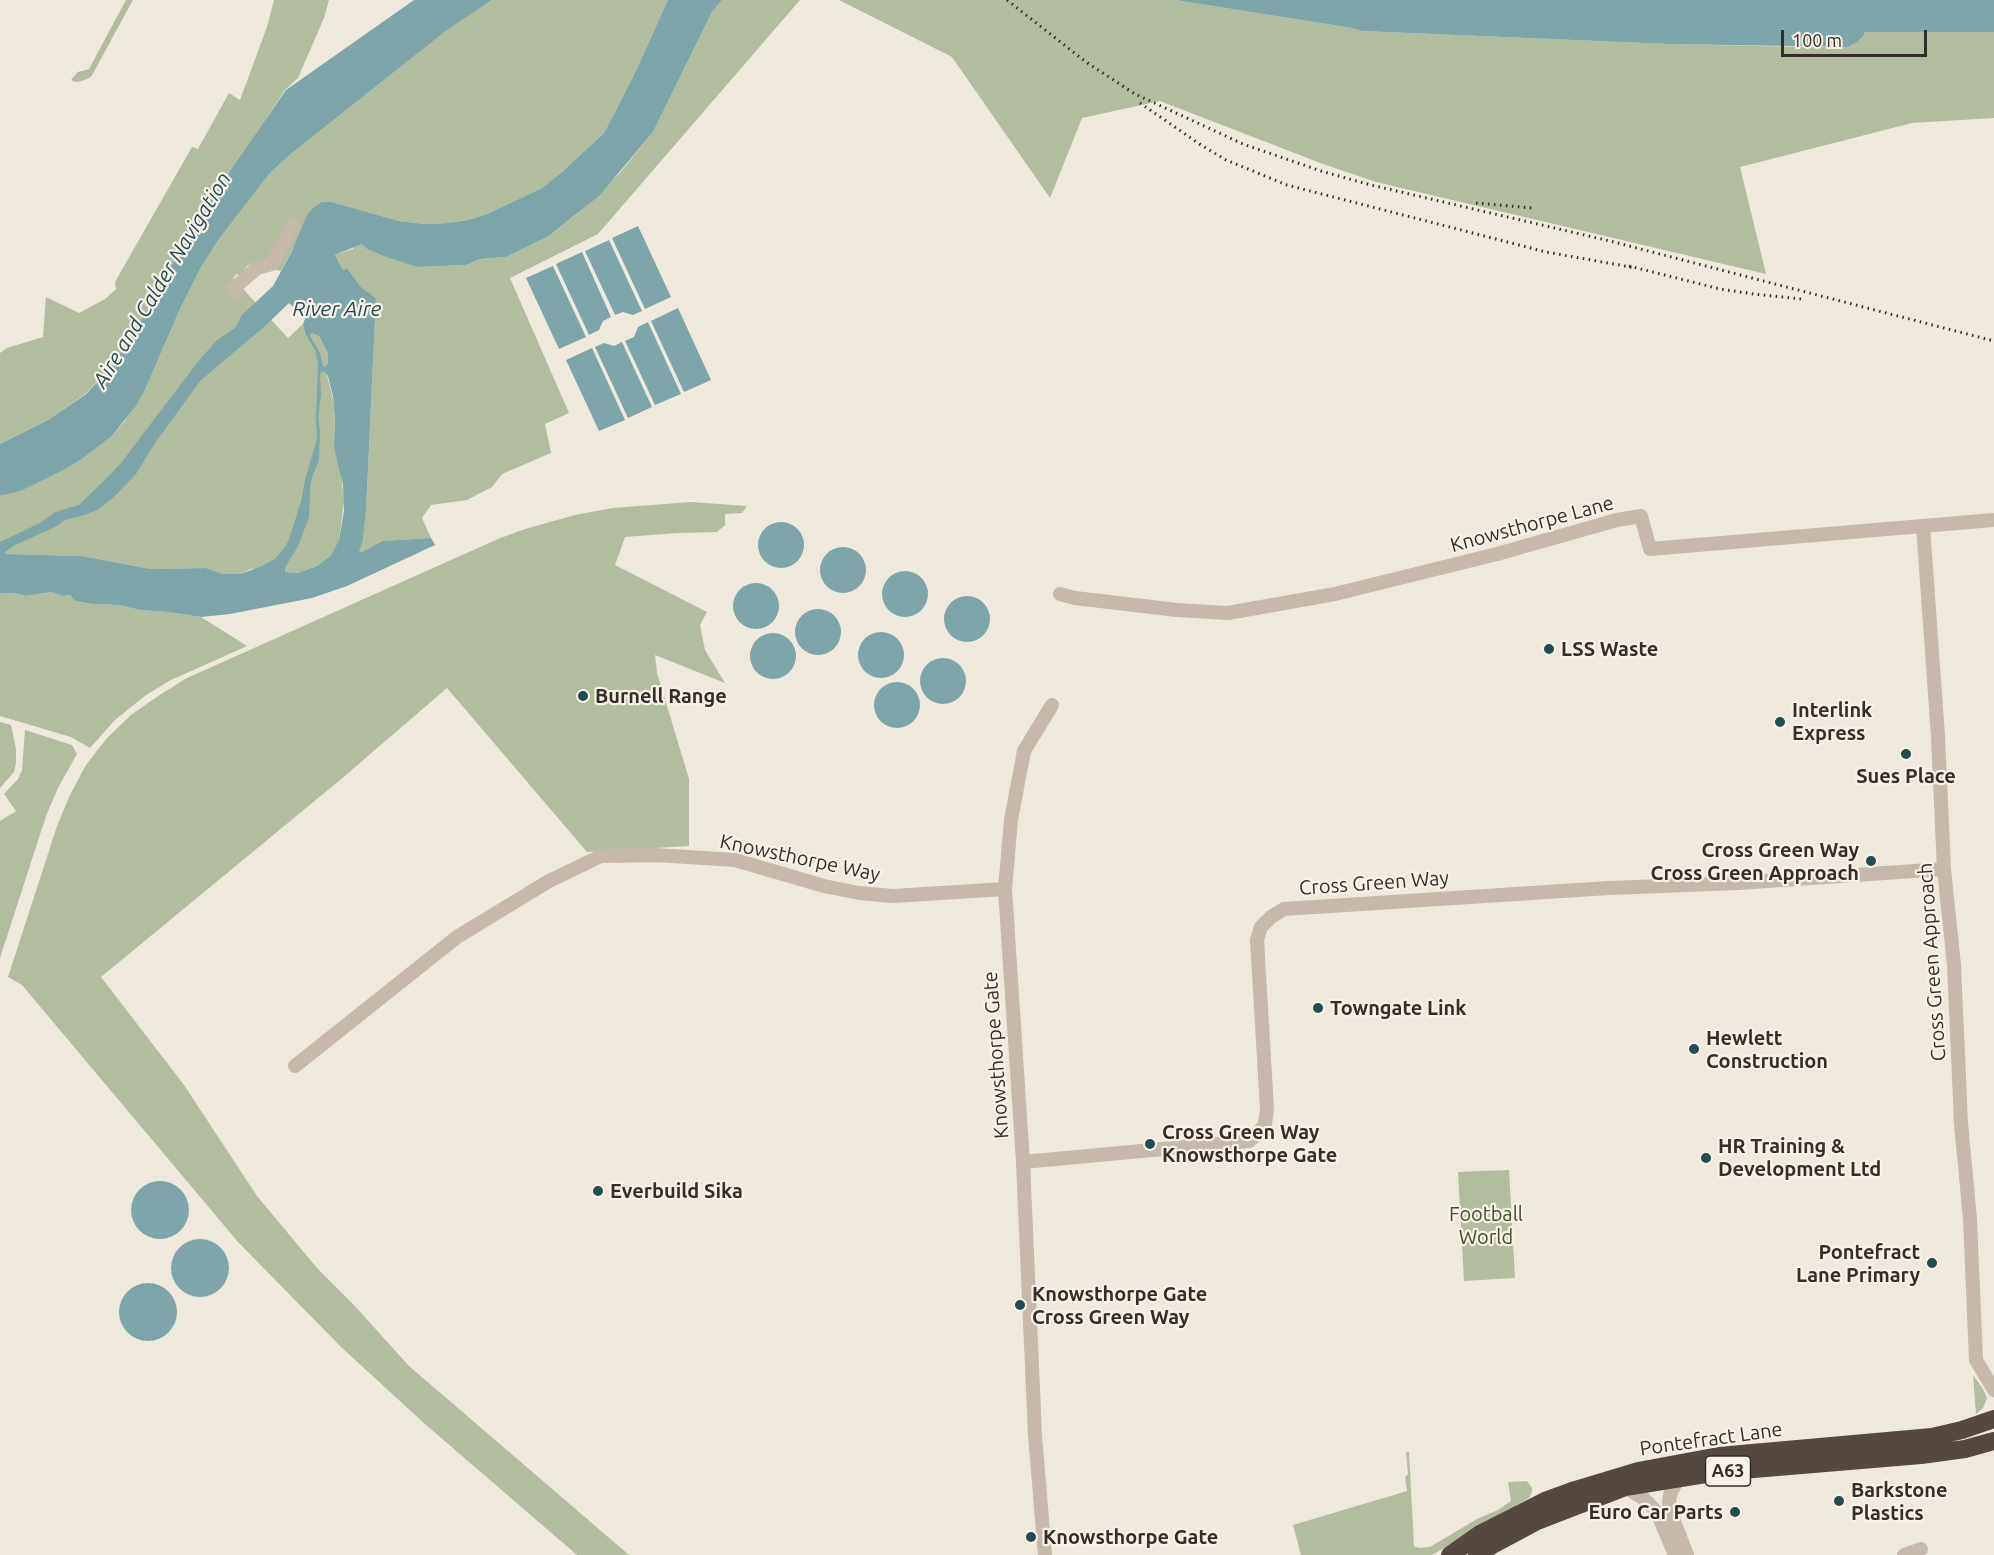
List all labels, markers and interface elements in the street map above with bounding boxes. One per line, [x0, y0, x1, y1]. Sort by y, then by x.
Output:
scale bar [1784, 18, 1930, 56]
text: 100 m [1792, 30, 1842, 50]
water label: Aire and Calder Navigation [88, 168, 236, 392]
water label: River Aire [293, 296, 381, 322]
street label: Knowsthorpe Lane [1448, 491, 1616, 557]
place label: LSS Waste [1561, 637, 1658, 661]
marker: LSS Waste [1542, 642, 1556, 656]
place label: Burnell Range [595, 684, 727, 708]
marker: Burnell Range [576, 689, 590, 703]
place label: Interlink Express [1792, 698, 1872, 745]
marker: Interlink Express [1773, 715, 1787, 729]
marker: Sues Place [1899, 747, 1913, 761]
place label: Sues Place [1856, 764, 1956, 788]
street label: Knowsthorpe Way [718, 829, 882, 887]
place label: Cross Green Way Cross Green Approach [1651, 838, 1859, 885]
marker: Cross Green Way Cross Green Approach [1864, 854, 1878, 868]
street label: Cross Green Approach [1913, 862, 1951, 1062]
street label: Cross Green Way [1298, 866, 1450, 900]
street label: Knowsthorpe Gate [978, 970, 1014, 1140]
place label: Towngate Link [1330, 996, 1467, 1020]
marker: Towngate Link [1311, 1001, 1325, 1015]
place label: Hewlett Construction [1706, 1026, 1828, 1073]
marker: Hewlett Construction [1687, 1042, 1701, 1056]
place label: Cross Green Way Knowsthorpe Gate [1162, 1120, 1337, 1167]
place label: HR Training & Development Ltd [1718, 1134, 1881, 1181]
marker: Cross Green Way Knowsthorpe Gate [1143, 1137, 1157, 1151]
marker: HR Training & Development Ltd [1699, 1151, 1713, 1165]
place label: Everbuild Sika [610, 1179, 743, 1203]
marker: Everbuild Sika [591, 1184, 605, 1198]
park label: Football World [1449, 1202, 1523, 1249]
place label: Pontefract Lane Primary [1796, 1240, 1920, 1287]
marker: Pontefract Lane Primary [1925, 1256, 1939, 1270]
place label: Knowsthorpe Gate Cross Green Way [1032, 1282, 1207, 1329]
marker: Knowsthorpe Gate Cross Green Way [1013, 1298, 1027, 1312]
street label: Pontefract Lane [1638, 1417, 1784, 1461]
road number: A63 [1706, 1456, 1750, 1486]
place label: Barkstone Plastics [1851, 1478, 1948, 1525]
marker: Barkstone Plastics [1832, 1494, 1846, 1508]
place label: Euro Car Parts [1588, 1500, 1723, 1524]
marker: Euro Car Parts [1728, 1505, 1742, 1519]
place label: Knowsthorpe Gate [1043, 1525, 1218, 1549]
marker: Knowsthorpe Gate [1024, 1530, 1038, 1544]

